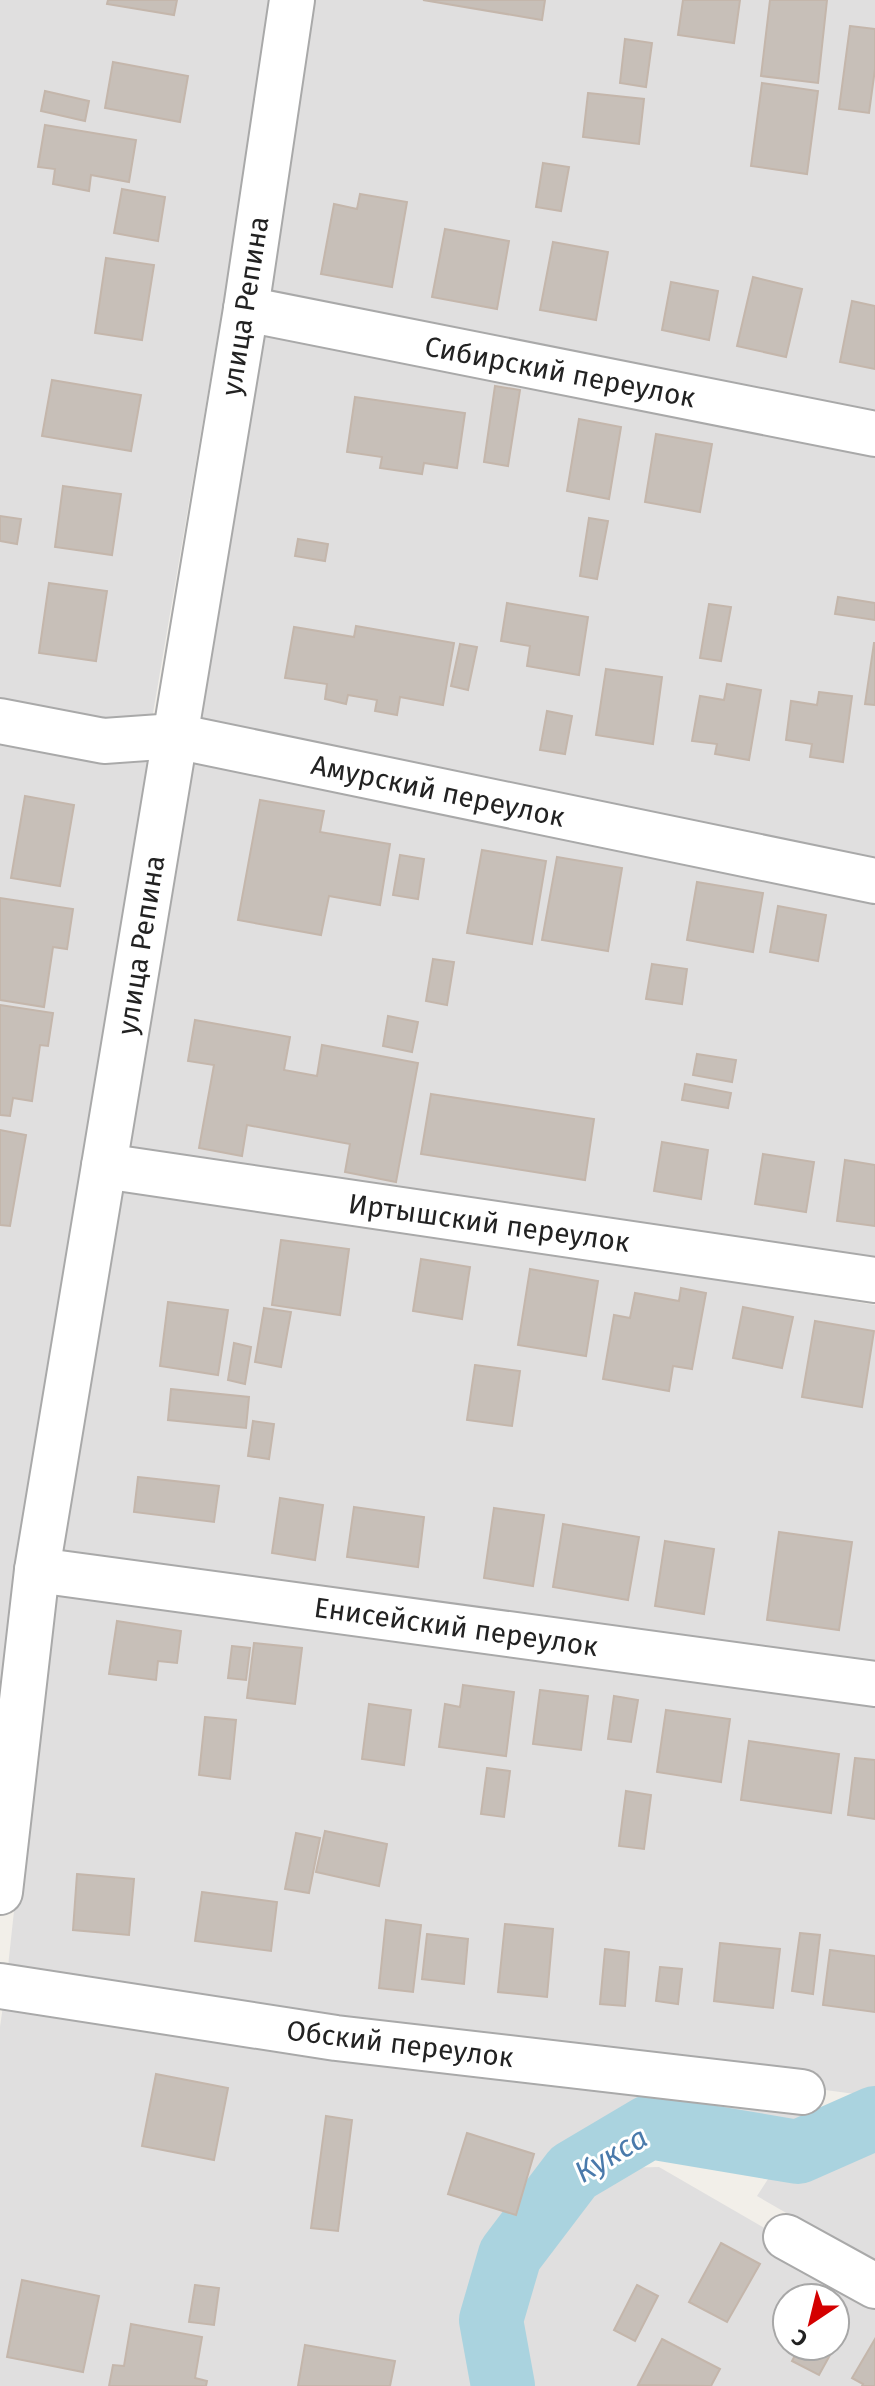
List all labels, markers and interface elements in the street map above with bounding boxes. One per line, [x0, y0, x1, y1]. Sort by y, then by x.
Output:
street label: улица Репина [215, 214, 275, 398]
street label: Сибирский переулок [422, 330, 698, 414]
street label: Амурский переулок [308, 748, 568, 834]
street label: улица Репина [111, 853, 171, 1037]
street label: Иртышский переулок [346, 1187, 632, 1259]
street label: Енисейский переулок [312, 1591, 600, 1663]
street label: Обский переулок [285, 2014, 516, 2074]
water label: Кукса [568, 2119, 654, 2191]
north arrow [771, 2282, 851, 2362]
text: С [787, 2323, 813, 2353]

